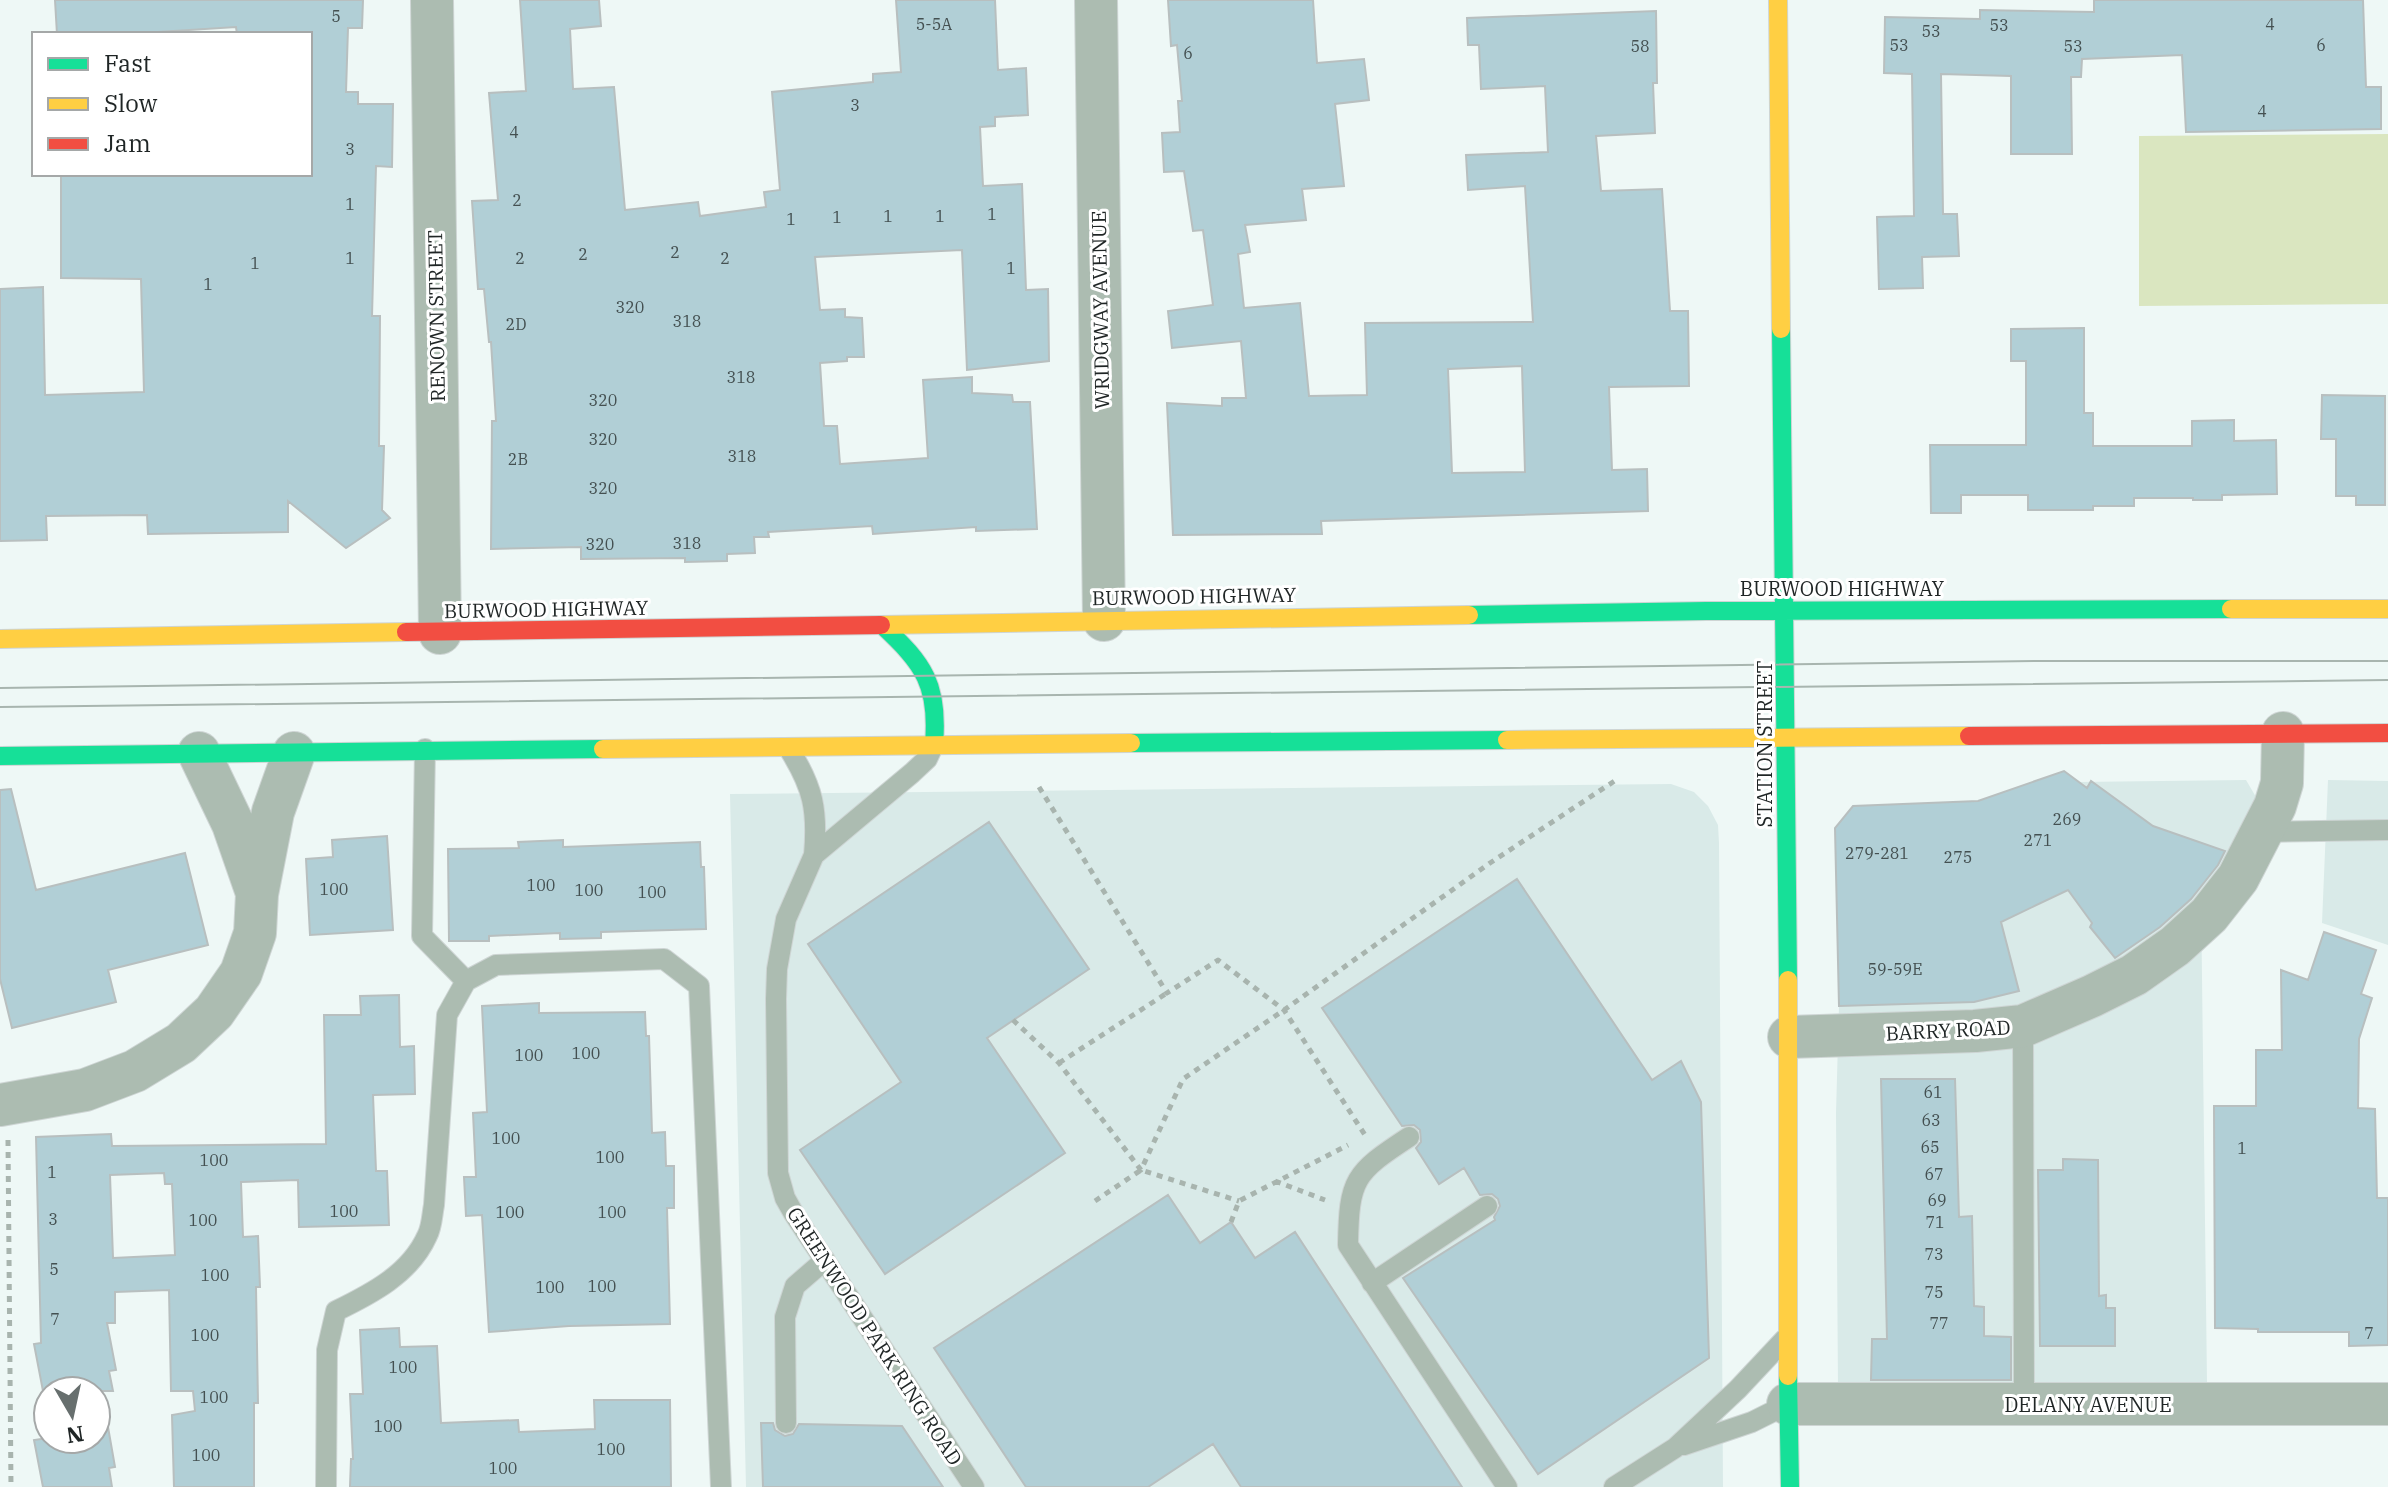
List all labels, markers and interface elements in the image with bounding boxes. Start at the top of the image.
house number: 5 [331,6,341,26]
house number: 5-5A [916,14,952,34]
house number: 4 [2265,14,2275,34]
house number: 53 [1989,15,2009,35]
house number: 53 [1921,21,1941,41]
legend [32,32,312,176]
house number: 53 [1889,35,1909,55]
house number: 6 [2316,35,2326,55]
house number: 58 [1630,36,1650,56]
house number: 53 [2063,36,2083,56]
house number: 6 [1183,43,1193,63]
text: Fast [104,47,151,79]
text: Slow [104,87,158,119]
house number: 3 [850,95,860,115]
house number: 4 [2257,101,2267,121]
house number: 4 [509,122,519,142]
text: Jam [104,127,151,159]
house number: 3 [345,139,355,159]
house number: 2 [512,190,522,210]
house number: 1 [345,194,355,214]
house number: 1 [987,204,997,224]
house number: 1 [883,206,893,226]
house number: 1 [935,206,945,226]
house number: 1 [832,207,842,227]
house number: 1 [786,209,796,229]
street label: WRIDGWAY AVENUE [1085,210,1115,410]
street label: RENOWN STREET [421,230,451,402]
house number: 2 [670,242,680,262]
house number: 2 [578,244,588,264]
house number: 1 [345,248,355,268]
house number: 2 [515,248,525,268]
house number: 2 [720,248,730,268]
house number: 1 [250,253,260,273]
house number: 1 [1006,258,1016,278]
house number: 1 [203,274,213,294]
house number: 320 [616,297,644,317]
house number: 318 [673,311,701,331]
house number: 2D [506,314,526,334]
house number: 318 [727,367,755,387]
house number: 320 [589,390,617,410]
house number: 320 [589,429,617,449]
house number: 318 [728,446,756,466]
house number: 2B [508,449,528,469]
house number: 320 [589,478,617,498]
house number: 318 [673,533,701,553]
house number: 320 [586,534,614,554]
street label: BURWOOD HIGHWAY [1740,575,1945,602]
street label: BURWOOD HIGHWAY [1092,581,1297,611]
street label: BURWOOD HIGHWAY [444,594,649,624]
street label: STATION STREET [1751,660,1778,828]
house number: 269 [2053,809,2081,829]
house number: 271 [2024,830,2052,850]
house number: 279-281 [1845,843,1909,863]
house number: 275 [1944,847,1972,867]
house number: 100 [527,875,555,895]
house number: 100 [320,879,348,899]
house number: 100 [575,880,603,900]
house number: 100 [638,882,666,902]
house number: 59-59E [1868,959,1922,979]
street label: BARRY ROAD [1885,1013,2011,1047]
house number: 100 [572,1043,600,1063]
house number: 100 [515,1045,543,1065]
house number: 61 [1923,1082,1943,1102]
house number: 63 [1921,1110,1941,1130]
house number: 100 [492,1128,520,1148]
house number: 65 [1920,1137,1940,1157]
house number: 1 [2237,1138,2247,1158]
house number: 100 [596,1147,624,1167]
house number: 100 [200,1150,228,1170]
house number: 1 [47,1162,57,1182]
house number: 67 [1924,1164,1944,1184]
house number: 69 [1927,1190,1947,1210]
house number: 100 [330,1201,358,1221]
house number: 100 [496,1202,524,1222]
house number: 100 [598,1202,626,1222]
street label: GREENWOOD PARK RING ROAD [781,1202,969,1470]
house number: 3 [48,1209,58,1229]
house number: 100 [189,1210,217,1230]
house number: 71 [1925,1212,1945,1232]
house number: 73 [1924,1244,1944,1264]
house number: 5 [49,1259,59,1279]
house number: 100 [201,1265,229,1285]
house number: 100 [588,1276,616,1296]
house number: 100 [536,1277,564,1297]
house number: 75 [1924,1282,1944,1302]
house number: 7 [50,1309,60,1329]
house number: 77 [1929,1313,1949,1333]
house number: 7 [2364,1323,2374,1343]
house number: 100 [191,1325,219,1345]
house number: 100 [389,1357,417,1377]
north arrow [32,1375,112,1455]
house number: 100 [200,1387,228,1407]
street label: DELANY AVENUE [2004,1391,2172,1418]
house number: 100 [374,1416,402,1436]
text: N [64,1420,86,1451]
house number: 100 [597,1439,625,1459]
house number: 100 [192,1445,220,1465]
house number: 100 [489,1458,517,1478]

